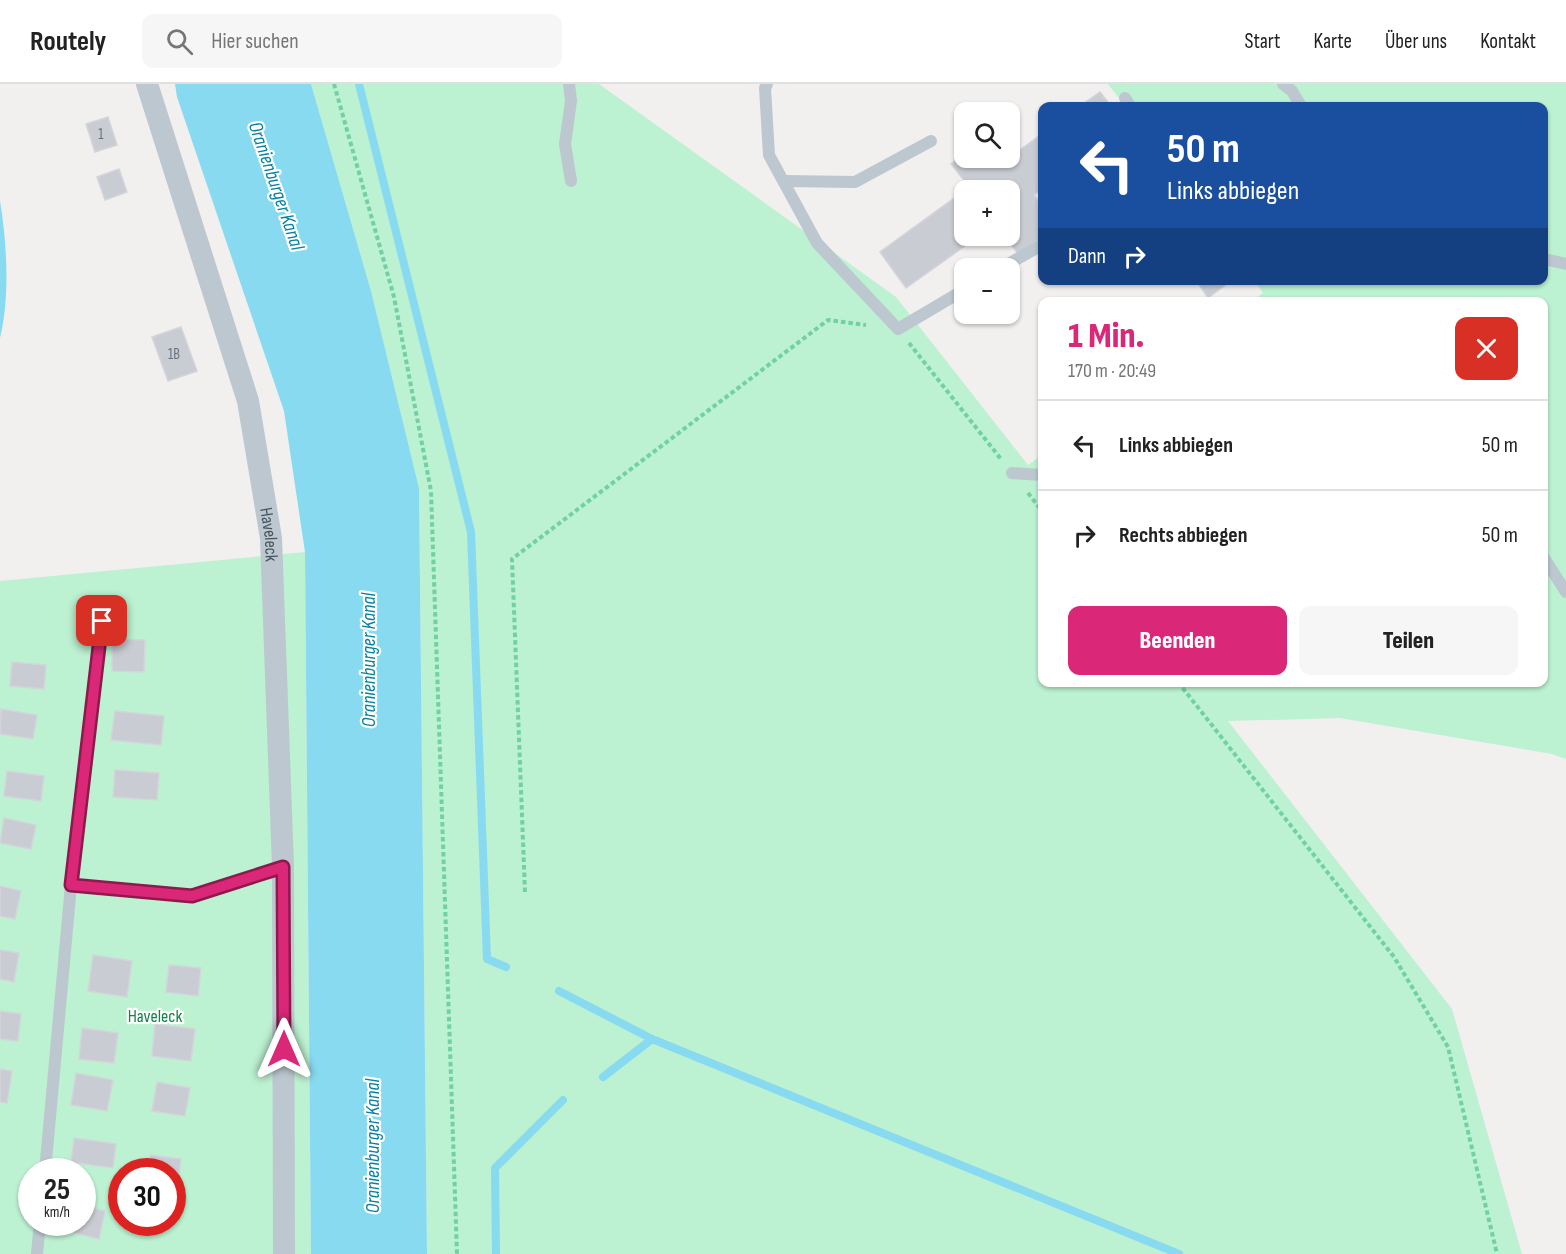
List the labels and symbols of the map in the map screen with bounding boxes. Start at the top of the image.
water label: Oranienburger Kanal [243,119,310,255]
house number: 1 [98,125,104,144]
house number: 1B [168,345,180,364]
street label: Haveleck [256,506,282,562]
water label: Oranienburger Kanal [357,591,381,727]
pin [76,595,127,646]
park label: Haveleck [128,1006,182,1027]
position arrow [252,1017,316,1081]
water label: Oranienburger Kanal [361,1077,385,1213]
speed limit sign: 30 [108,1158,186,1236]

